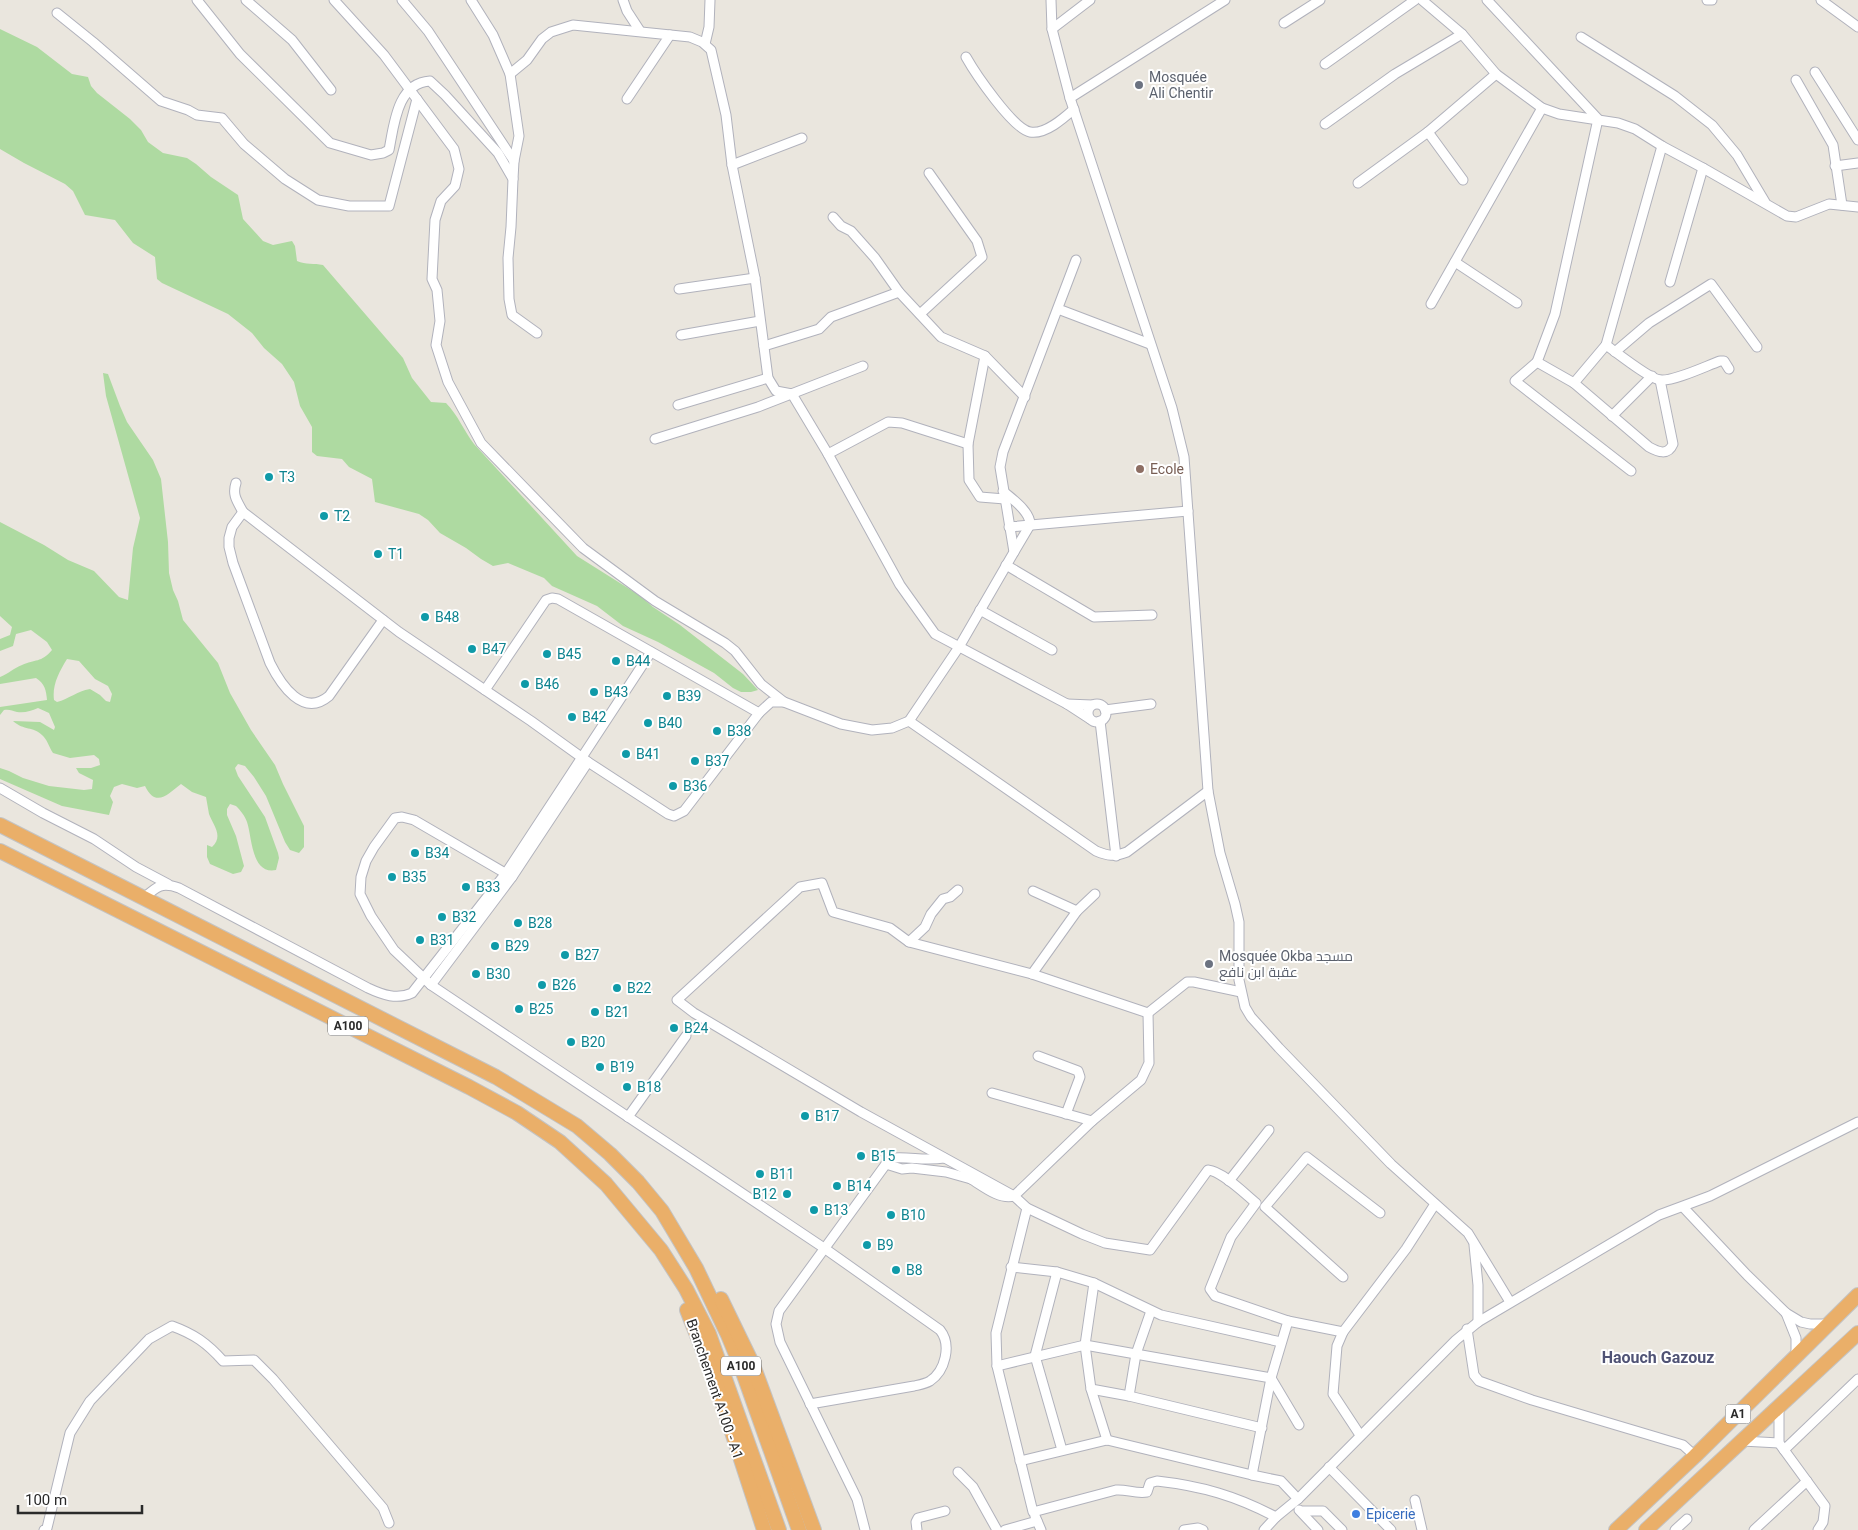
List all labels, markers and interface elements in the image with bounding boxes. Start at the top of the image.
place label: Mosquée Ali Chentir [1149,69,1213,101]
marker: Mosquée Ali Chentir [1133,79,1145,91]
place label: Ecole [1150,461,1184,477]
marker: Ecole [1134,463,1146,475]
place label: T3 [279,469,295,485]
marker: T3 [263,471,275,483]
place label: T2 [334,508,350,524]
marker: T2 [318,510,330,522]
place label: T1 [388,546,404,562]
marker: T1 [372,548,384,560]
place label: B48 [435,609,460,625]
marker: B48 [419,611,431,623]
place label: B47 [482,641,507,657]
marker: B47 [466,643,478,655]
place label: B45 [557,646,582,662]
marker: B45 [541,648,553,660]
place label: B44 [626,653,651,669]
marker: B44 [610,655,622,667]
place label: B46 [535,676,560,692]
marker: B46 [519,678,531,690]
place label: B43 [604,684,628,700]
marker: B43 [588,686,600,698]
place label: B39 [677,688,701,704]
marker: B39 [661,690,673,702]
place label: B42 [582,709,607,725]
marker: B42 [566,711,578,723]
place label: B40 [658,715,683,731]
marker: B40 [642,717,654,729]
place label: B38 [727,723,752,739]
marker: B38 [711,725,723,737]
place label: B41 [636,746,660,762]
marker: B41 [620,748,632,760]
place label: B37 [705,753,730,769]
marker: B37 [689,755,701,767]
place label: B36 [683,778,708,794]
marker: B36 [667,780,679,792]
place label: B34 [425,845,450,861]
marker: B34 [409,847,421,859]
place label: B35 [402,869,427,885]
marker: B35 [386,871,398,883]
place label: B33 [476,879,500,895]
marker: B33 [460,881,472,893]
place label: B32 [452,909,477,925]
marker: B32 [436,911,448,923]
place label: B28 [528,915,553,931]
marker: B28 [512,917,524,929]
place label: B31 [430,932,454,948]
marker: B31 [414,934,426,946]
place label: B29 [505,938,529,954]
marker: B29 [489,940,501,952]
place label: B27 [575,947,600,963]
place label: Mosquée Okba مسجد عقبة ابن نافع [1219,948,1353,981]
marker: B27 [559,949,571,961]
marker: Mosquée Okba مسجد عقبة ابن نافع [1203,958,1215,970]
place label: B30 [486,966,511,982]
marker: B30 [470,968,482,980]
place label: B26 [552,977,577,993]
marker: B26 [536,979,548,991]
place label: B22 [627,980,652,996]
marker: B22 [611,982,623,994]
place label: B25 [529,1001,554,1017]
marker: B25 [513,1003,525,1015]
place label: B21 [605,1004,629,1020]
marker: B21 [589,1006,601,1018]
road number: A100 [328,1016,368,1036]
place label: B24 [684,1020,709,1036]
marker: B24 [668,1022,680,1034]
place label: B20 [581,1034,606,1050]
marker: B20 [565,1036,577,1048]
place label: B19 [610,1059,634,1075]
marker: B19 [594,1061,606,1073]
place label: B18 [637,1079,662,1095]
marker: B18 [621,1081,633,1093]
place label: B17 [815,1108,840,1124]
marker: B17 [799,1110,811,1122]
place label: B15 [871,1148,896,1164]
marker: B15 [855,1150,867,1162]
place label: B11 [770,1166,794,1182]
marker: B11 [754,1168,766,1180]
place label: B14 [847,1178,872,1194]
marker: B14 [831,1180,843,1192]
place label: B12 [753,1186,777,1202]
marker: B12 [781,1188,793,1200]
place label: B13 [824,1202,848,1218]
marker: B13 [808,1204,820,1216]
place label: B10 [901,1207,926,1223]
marker: B10 [885,1209,897,1221]
place label: B9 [877,1237,894,1253]
marker: B9 [861,1239,873,1251]
place label: B8 [906,1262,923,1278]
marker: B8 [890,1264,902,1276]
street label: Branchement A100 - A1 [683,1317,747,1461]
district label: Haouch Gazouz [1602,1348,1714,1367]
road number: A100 [721,1356,761,1375]
road number: A1 [1726,1405,1750,1424]
scale bar [18,1482,141,1514]
text: 100 m [25,1491,67,1509]
place label: Epicerie [1366,1506,1416,1522]
marker: Epicerie [1350,1508,1362,1520]

